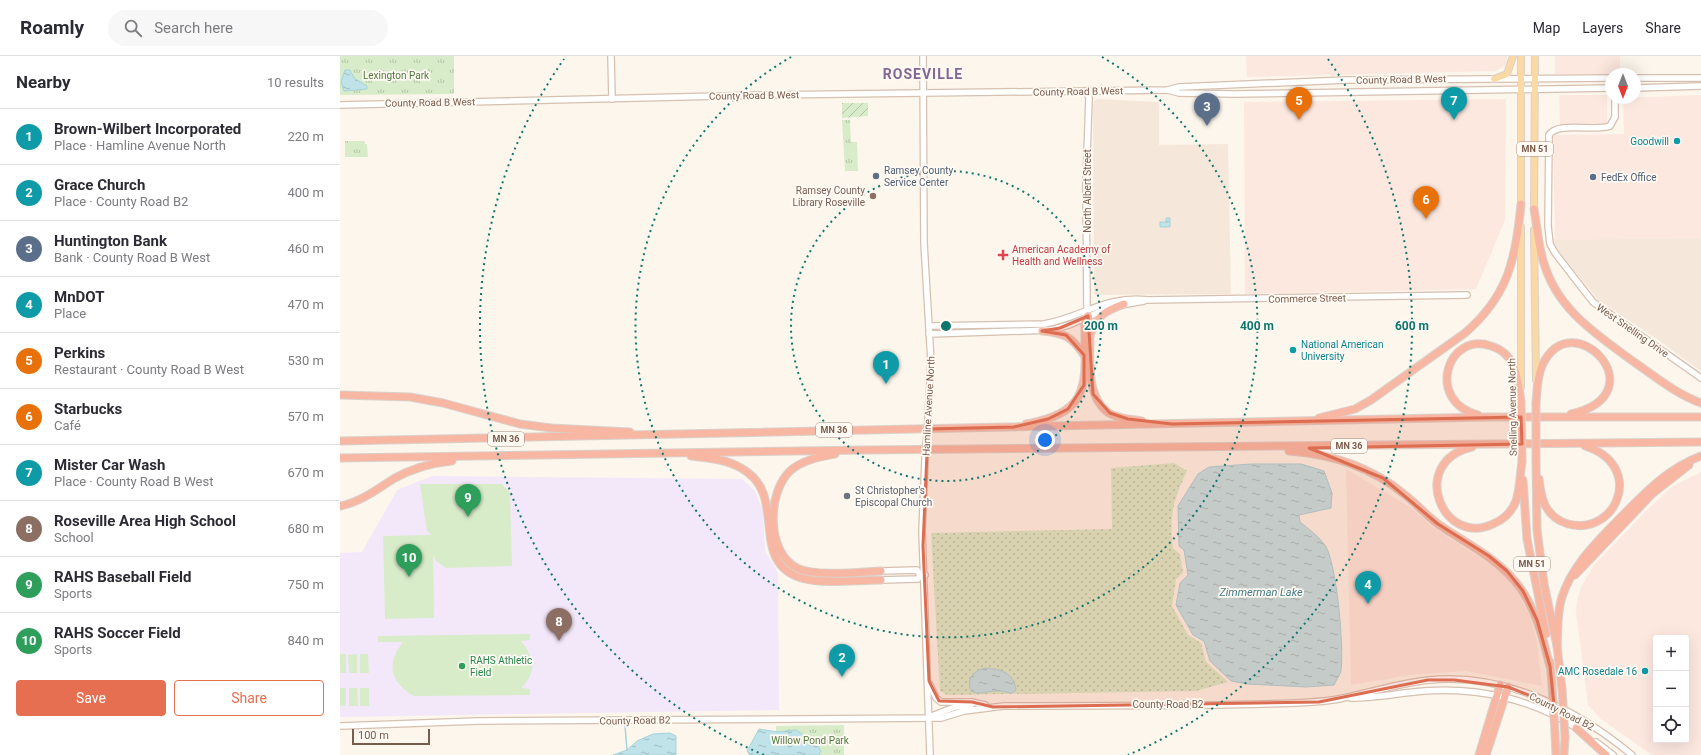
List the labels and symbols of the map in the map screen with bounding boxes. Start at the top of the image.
district label: ROSEVILLE [883,66,963,82]
north arrow [1605,68,1641,104]
park label: Lexington Park [363,70,430,81]
street label: County Road B West [1356,73,1446,86]
street label: County Road B West [1033,85,1123,98]
pin: 5 [1286,87,1312,120]
pin: 7 [1441,87,1467,120]
street label: County Road B West [709,89,799,102]
pin: 3 [1194,93,1220,126]
street label: County Road B West [385,96,475,109]
place label: Goodwill [1630,136,1669,147]
marker: Goodwill [1672,136,1682,146]
road number: MN 51 [1517,142,1553,156]
street label: North Albert Street [1082,149,1093,233]
place label: Ramsey County Service Center [884,165,954,188]
marker: Ramsey County Service Center [871,171,881,181]
marker: FedEx Office [1588,172,1598,182]
place label: FedEx Office [1601,172,1656,183]
place label: Ramsey County Library Roseville [793,185,865,208]
pin: 6 [1413,186,1439,219]
marker: Ramsey County Library Roseville [868,191,878,201]
place label: American Academy of Health and Wellness [1012,244,1111,267]
marker: American Academy of Health and Wellness [997,249,1009,261]
street label: Commerce Street [1268,292,1346,305]
street label: West Snelling Drive [1595,302,1671,359]
centre of rings [939,319,953,333]
text: 200 m [1084,319,1118,333]
text: 400 m [1240,319,1274,333]
text: 600 m [1395,319,1429,333]
place label: National American University [1301,339,1383,362]
marker: National American University [1288,345,1298,355]
pin: 1 [873,351,899,384]
street label: Hamline Avenue North [920,356,937,456]
street label: Snelling Avenue North [1506,358,1519,456]
road number: MN 36 [816,423,852,437]
your location [1035,430,1055,450]
road number: MN 36 [488,432,524,446]
road number: MN 36 [1331,439,1367,453]
pin: 9 [455,484,481,517]
place label: St Christopher's Episcopal Church [855,485,932,508]
marker: St Christopher's Episcopal Church [842,491,852,501]
pin: 10 [396,544,422,577]
road number: MN 51 [1514,557,1550,571]
pin: 4 [1355,571,1381,604]
water label: Zimmerman Lake [1218,586,1303,599]
pin: 8 [546,608,572,641]
pin: 2 [829,644,855,677]
place label: RAHS Athletic Field [470,655,532,678]
marker: RAHS Athletic Field [457,661,467,671]
place label: AMC Rosedale 16 [1558,666,1637,677]
marker: AMC Rosedale 16 [1640,666,1650,676]
street label: County Road B2 [1528,690,1596,733]
street label: County Road B2 [1132,699,1204,710]
street label: County Road B2 [599,714,671,727]
scale bar [352,727,430,746]
park label: Willow Pond Park [771,735,850,746]

